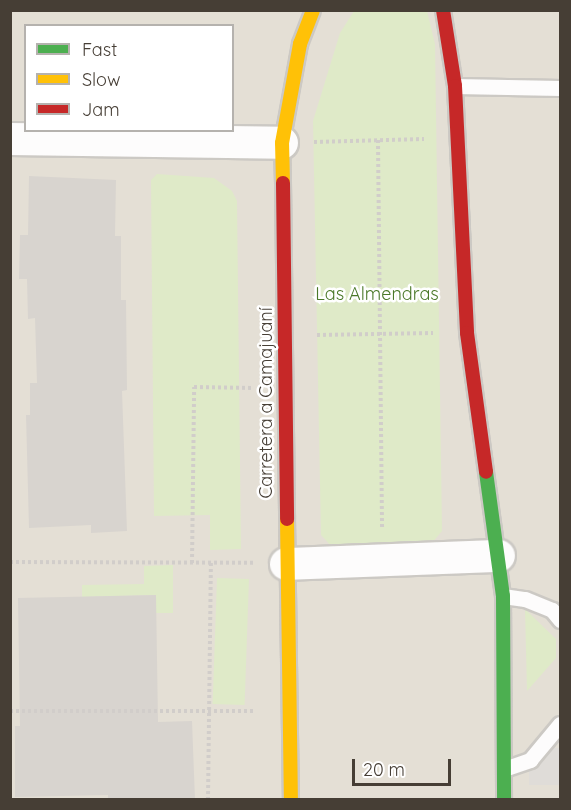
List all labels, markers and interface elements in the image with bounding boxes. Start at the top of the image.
legend [24,24,234,132]
text: Fast [82,38,117,61]
text: Slow [82,68,120,91]
text: Jam [82,98,120,121]
park label: Las Almendras [315,283,439,305]
street label: Carretera a Camajuaní [255,307,277,499]
scale bar [355,747,454,785]
text: 20 m [363,758,405,781]

